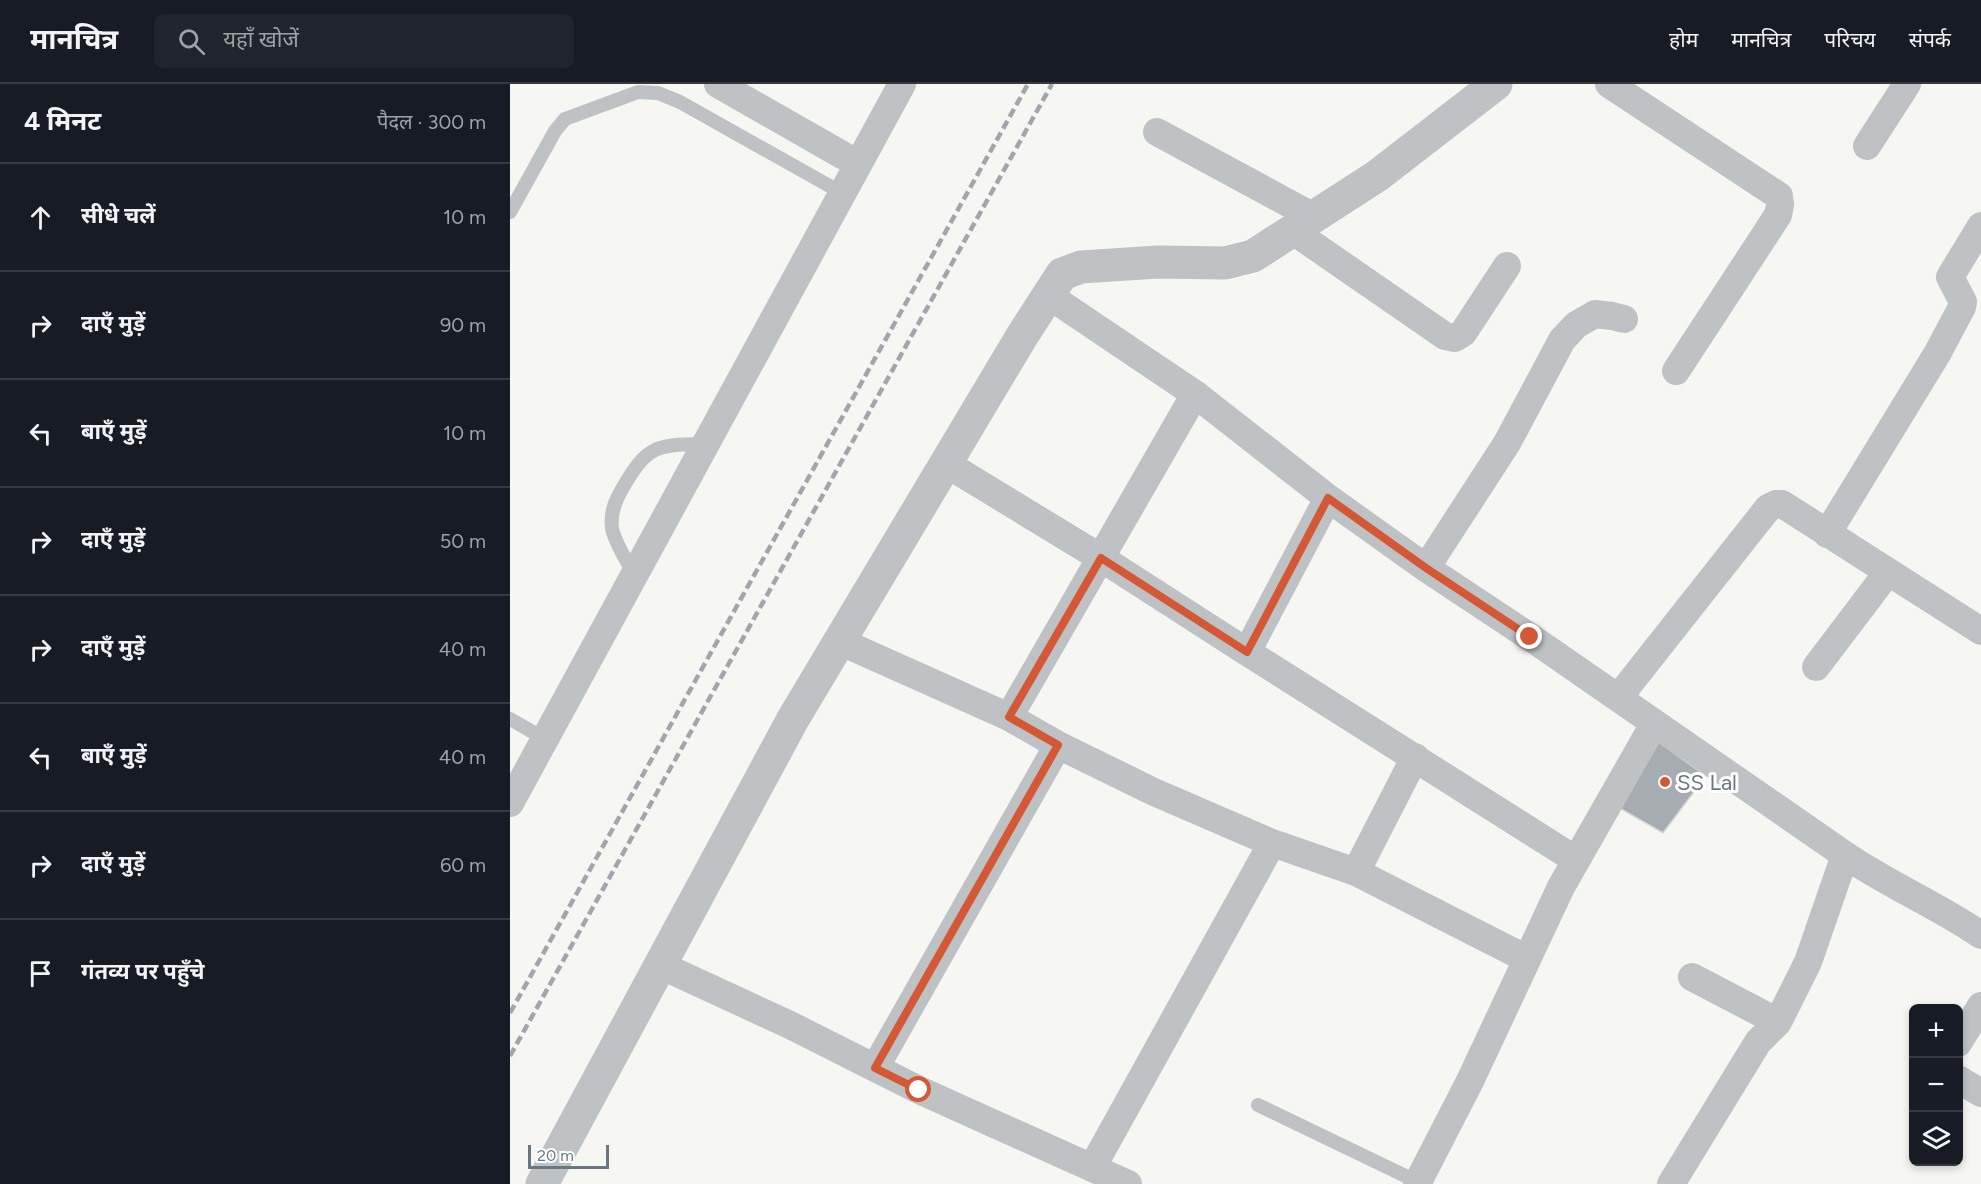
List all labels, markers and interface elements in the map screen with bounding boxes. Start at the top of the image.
search box [154,14,574,68]
text: मानचित्र [30,22,118,56]
icon: search [175,25,208,58]
text: यहाँ खोजें [223,26,299,53]
text: होम [1669,27,1698,52]
text: मानचित्र [1731,27,1791,52]
text: परिचय [1824,27,1876,52]
text: संपर्क [1909,27,1951,52]
text: 4 मिनट [24,105,101,137]
text: पैदल · 300 m [377,110,486,134]
icon: ahead [24,201,57,234]
text: सीधे चलें [81,202,156,229]
text: 10 m [443,205,486,229]
icon: right [24,309,57,342]
text: दाएँ मुड़ें [81,310,145,337]
text: 90 m [440,313,486,337]
icon: left [24,417,57,450]
text: बाएँ मुड़ें [81,418,147,445]
text: 10 m [443,421,486,445]
icon: right [24,525,57,558]
text: दाएँ मुड़ें [81,526,145,553]
text: 50 m [440,529,486,553]
route end [1516,623,1542,649]
icon: right [24,633,57,666]
text: दाएँ मुड़ें [81,634,145,661]
text: 40 m [439,637,486,661]
icon: left [24,741,57,774]
text: बाएँ मुड़ें [81,742,147,769]
text: 40 m [439,745,486,769]
place label: SS Lal [1677,769,1737,796]
marker: SS Lal [1658,775,1672,789]
icon: right [24,849,57,882]
text: दाएँ मुड़ें [81,850,145,877]
text: 60 m [440,853,486,877]
icon: arrive [24,957,57,990]
text: गंतव्य पर पहुँचे [81,958,205,985]
map controls [1909,1004,1963,1166]
button: + [1909,1004,1963,1058]
button: − [1909,1058,1963,1112]
route start [905,1076,931,1102]
button: layers [1909,1112,1963,1166]
scale bar [528,1142,609,1170]
text: 20 m [537,1146,574,1165]

